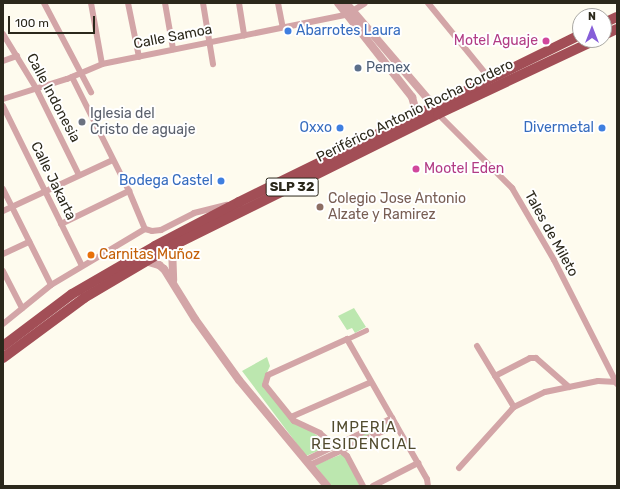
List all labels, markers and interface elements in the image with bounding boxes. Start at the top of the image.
scale bar [10,8,97,34]
north arrow [572,8,612,48]
text: N [588,10,596,23]
text: 100 m [15,16,49,30]
street label: Calle Samoa [132,21,214,53]
place label: Abarrotes Laura [296,23,401,39]
marker: Abarrotes Laura [283,26,293,36]
place label: Motel Aguaje [453,33,538,49]
marker: Motel Aguaje [541,36,551,46]
street label: Calle Indonesia [22,51,84,145]
street label: Periférico Antonio Rocha Cordero [314,56,516,166]
place label: Pemex [366,60,410,76]
marker: Pemex [353,63,363,73]
place label: Iglesia del Cristo de aguaje [90,106,195,138]
marker: Iglesia del Cristo de aguaje [77,117,87,127]
place label: Oxxo [300,120,332,136]
place label: Divermetal [523,120,594,136]
marker: Oxxo [335,123,345,133]
marker: Divermetal [597,123,607,133]
street label: Calle Jakarta [27,139,79,223]
place label: Mootel Eden [424,161,504,177]
marker: Mootel Eden [411,164,421,174]
place label: Bodega Castel [119,173,213,189]
marker: Bodega Castel [216,176,226,186]
road number: SLP 32 [265,176,319,198]
street label: Tales de Mileto [521,188,581,280]
place label: Colegio Jose Antonio Alzate y Ramirez [328,191,466,224]
marker: Colegio Jose Antonio Alzate y Ramirez [315,202,325,212]
place label: Carnitas Muñoz [99,247,200,263]
marker: Carnitas Muñoz [86,250,96,260]
district label: IMPERIA RESIDENCIAL [311,418,417,453]

